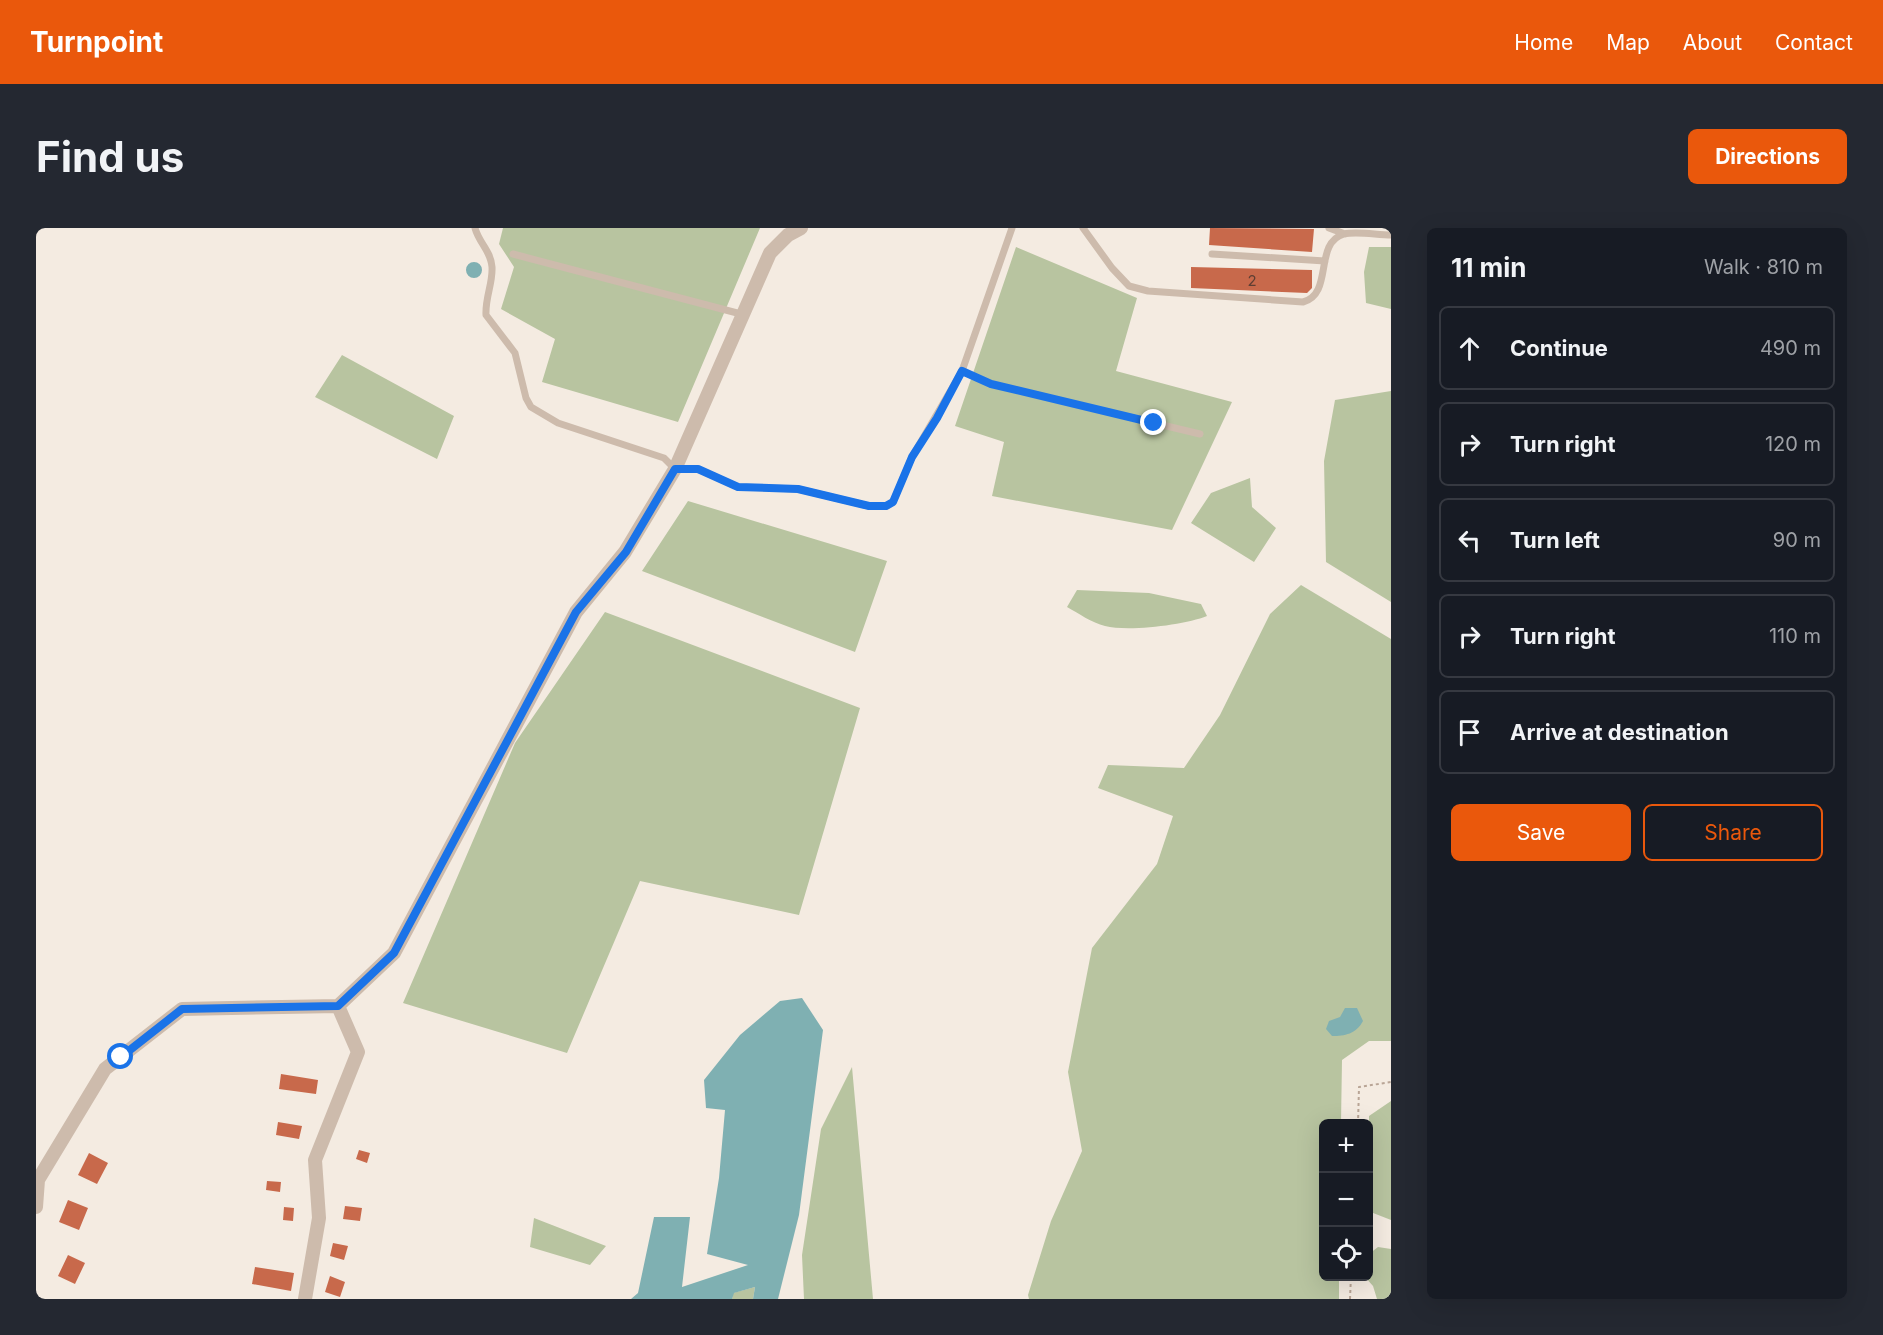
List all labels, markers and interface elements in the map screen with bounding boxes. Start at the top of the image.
text: Turnpoint [30,25,163,59]
text: Home [1514,30,1573,55]
text: Map [1606,30,1650,55]
text: About [1683,30,1742,55]
text: Contact [1775,30,1853,55]
button: Directions [1688,129,1847,184]
text: Find us [36,131,184,182]
text: 11 min [1451,252,1527,283]
text: Walk · 810 m [1704,255,1823,279]
house number: 2 [1247,271,1257,290]
icon: ahead [1453,332,1486,365]
text: Continue [1510,335,1608,361]
text: 490 m [1760,336,1821,360]
route end [1140,409,1166,435]
icon: right [1453,428,1486,461]
text: Turn right [1510,431,1616,457]
text: 120 m [1765,432,1821,456]
icon: left [1453,524,1486,557]
text: Turn left [1510,527,1600,553]
text: 90 m [1773,528,1821,552]
icon: right [1453,620,1486,653]
text: Turn right [1510,623,1616,649]
text: 110 m [1769,624,1821,648]
icon: arrive [1453,716,1486,749]
text: Arrive at destination [1510,719,1729,745]
button: Save [1451,804,1631,861]
button: Share [1643,804,1823,861]
route start [107,1043,133,1069]
map controls [1319,1119,1373,1281]
button: + [1319,1119,1373,1173]
button: − [1319,1173,1373,1227]
button: locate [1319,1227,1373,1281]

